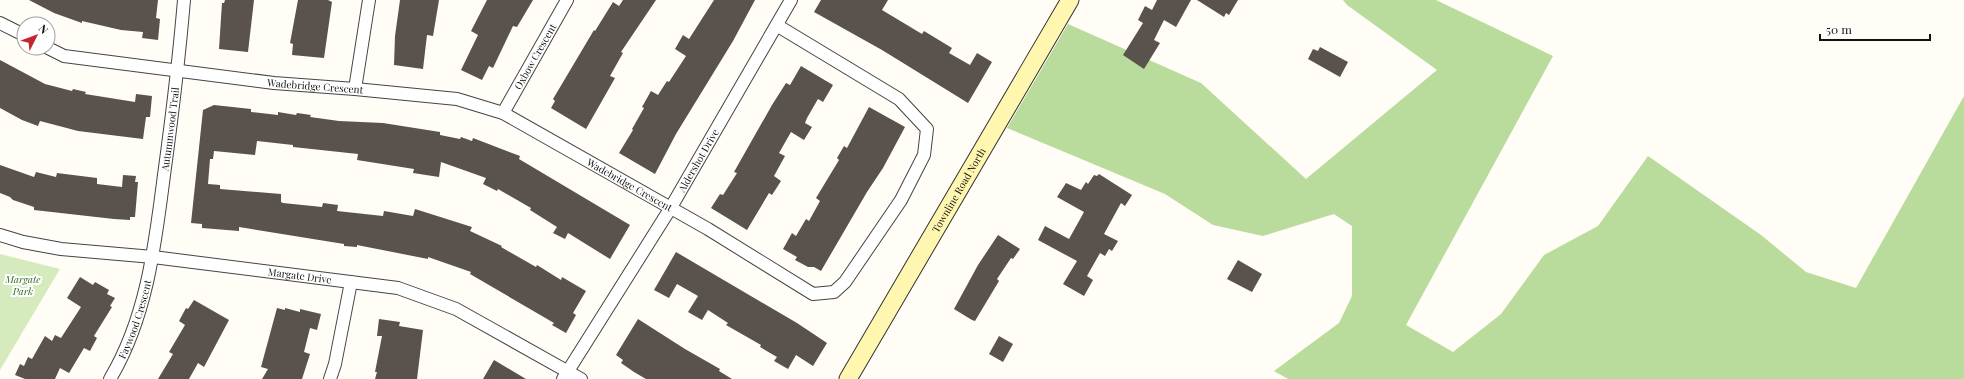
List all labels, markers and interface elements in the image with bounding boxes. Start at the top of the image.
north arrow [16,16,56,56]
scale bar [1820,16,1930,42]
text: N [36,21,52,37]
street label: Oxbow Crescent [511,21,559,92]
text: 50 m [1826,21,1852,37]
street label: Wadebridge Crescent [265,75,364,97]
street label: Autumnwood Trail [158,86,182,173]
street label: Aldershot Drive [674,126,722,195]
street label: Townline Road North [928,145,989,235]
street label: Wadebridge Crescent [584,154,675,215]
street label: Margate Drive [267,265,332,287]
park label: Margate Park [4,272,41,298]
street label: Faywood Crescent [115,278,154,361]

